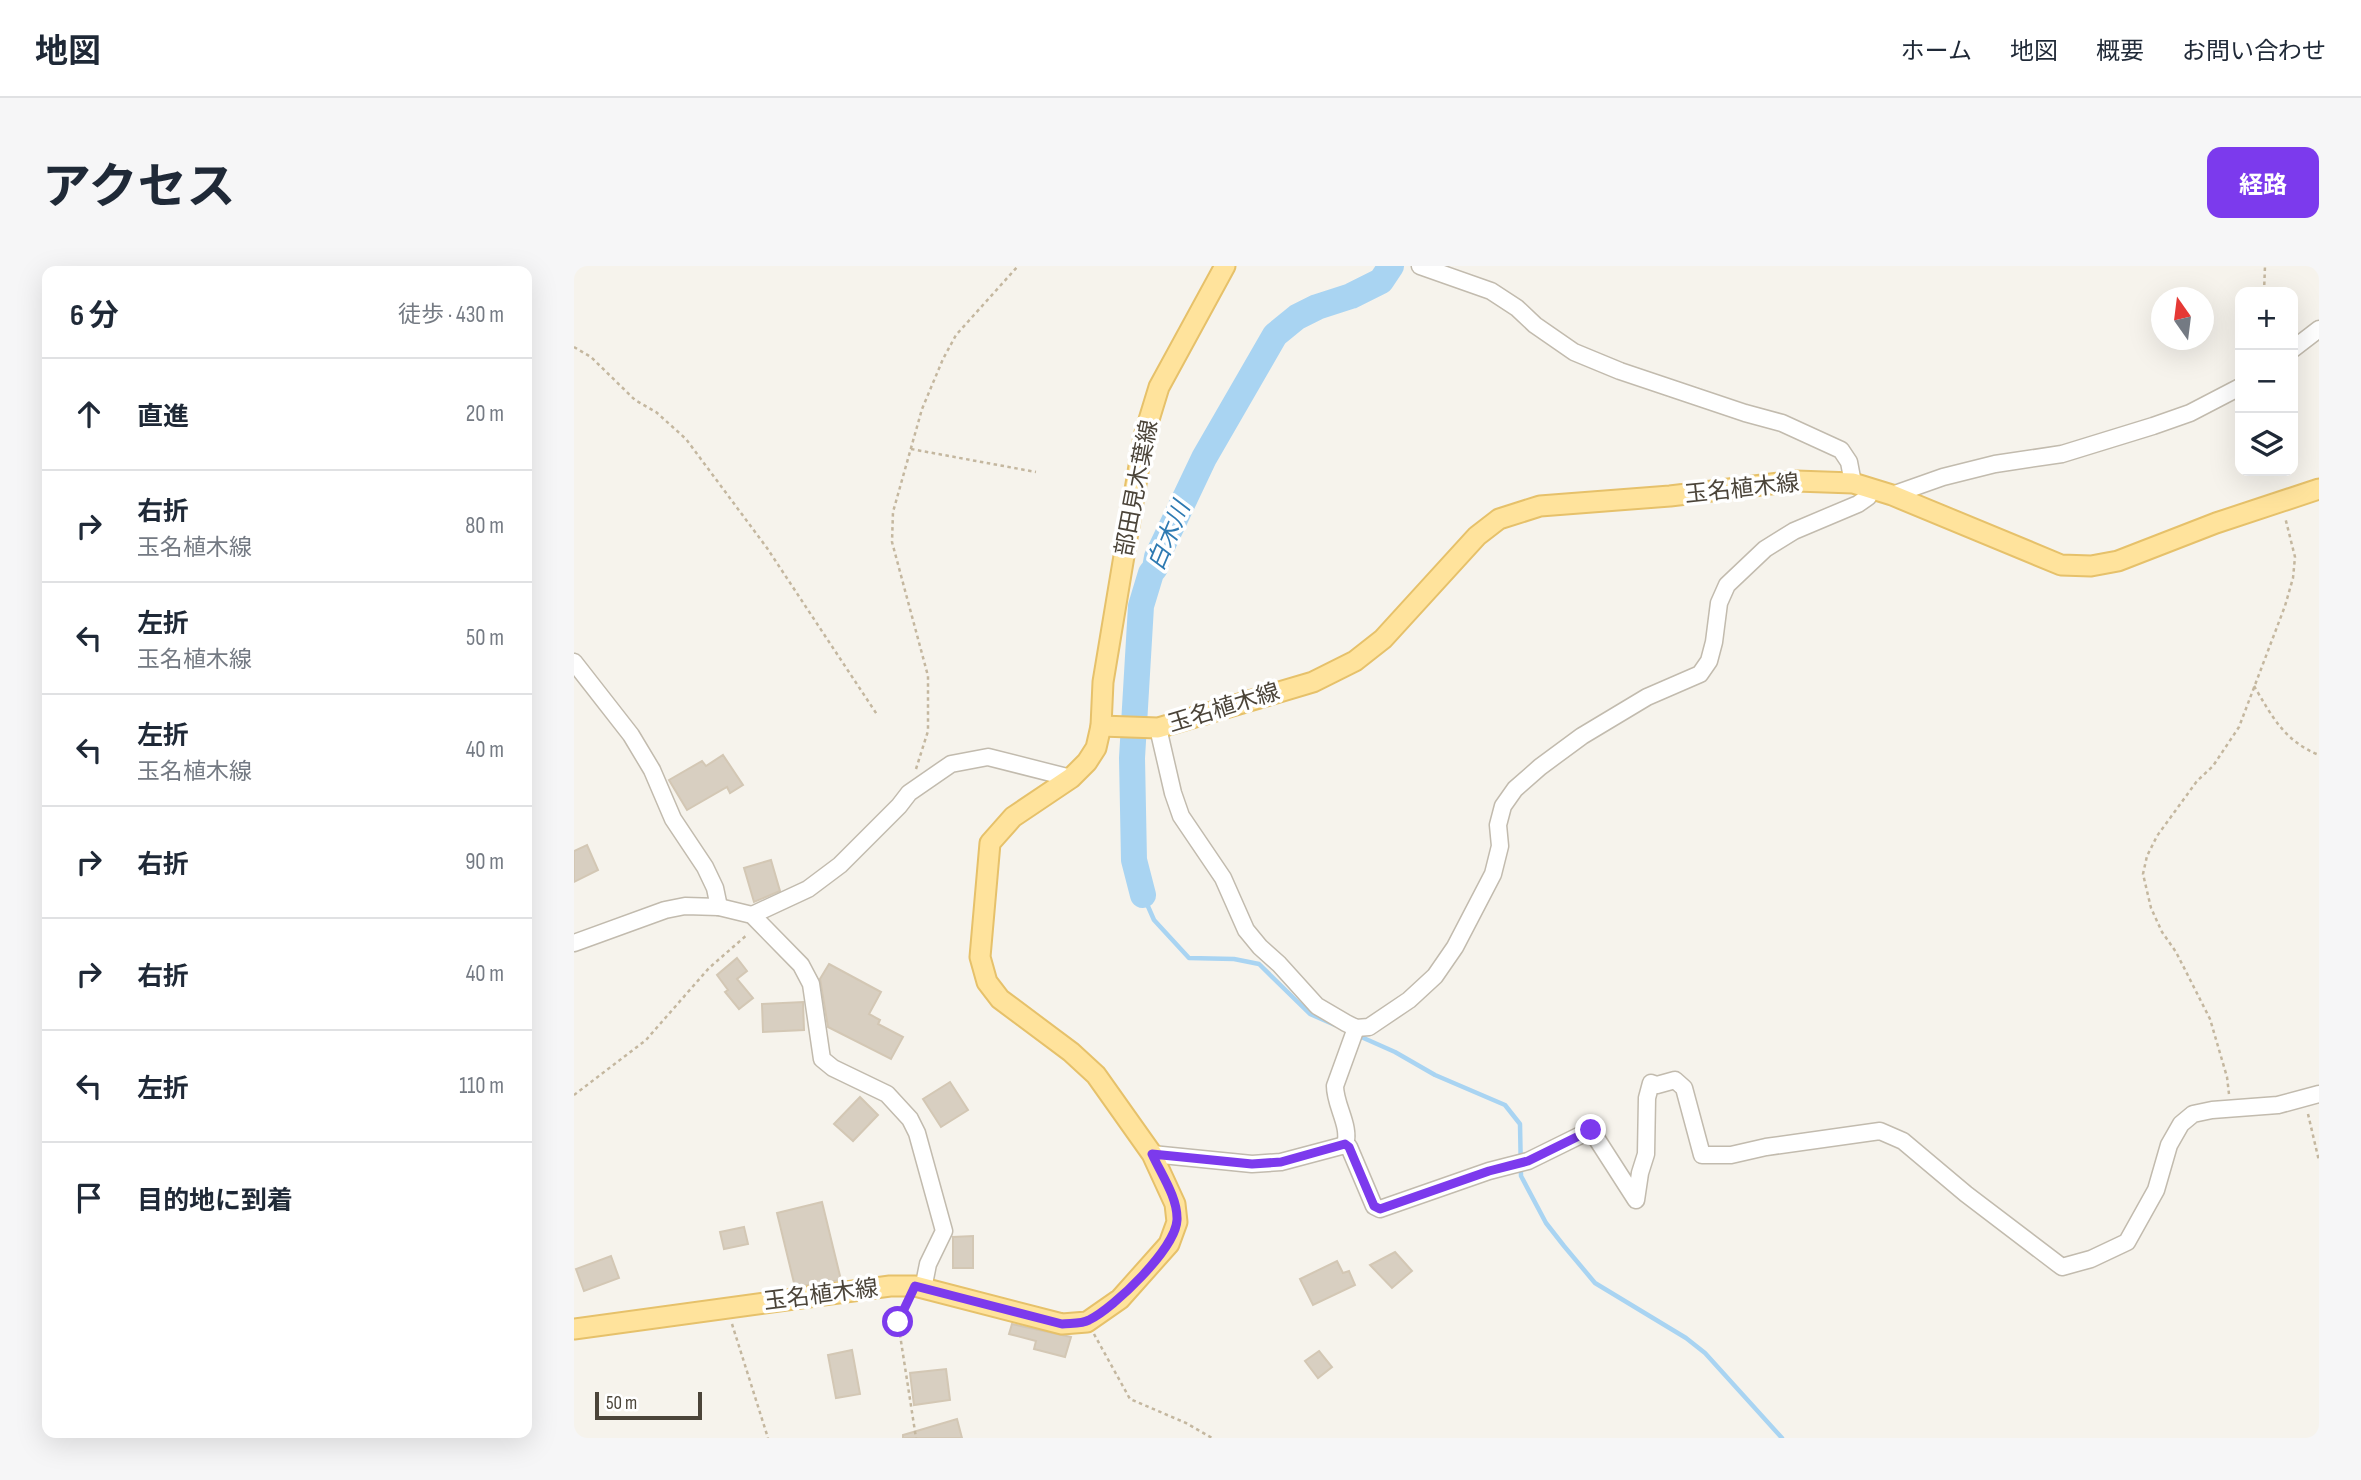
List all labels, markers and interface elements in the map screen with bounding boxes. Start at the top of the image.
text: 地図 [35,32,101,72]
text: ホーム [1901,37,1972,66]
text: 地図 [2010,37,2058,66]
text: 概要 [2096,37,2144,66]
text: お問い合わせ [2182,37,2326,66]
button: 経路 [2207,147,2319,218]
text: アクセス [42,159,236,218]
north arrow [2151,287,2214,350]
map controls [2235,287,2298,476]
button: + [2235,287,2298,350]
text: 6 分 [70,298,119,334]
text: 徒歩 · 430 m [398,301,504,329]
button: − [2235,350,2298,413]
icon: ahead [70,395,108,433]
text: 20 m [466,400,504,428]
text: 直進 [137,402,189,433]
button: layers [2235,413,2298,476]
street label: 部田見木葉線 [1110,418,1164,558]
street label: 玉名植木線 [1683,469,1801,509]
water label: 白木川 [1142,494,1198,575]
text: 右折 [137,497,189,528]
icon: right [70,507,108,545]
text: 80 m [465,512,504,540]
text: 玉名植木線 [137,534,252,562]
text: 左折 [137,609,189,640]
icon: left [70,619,108,657]
text: 50 m [466,624,504,652]
text: 玉名植木線 [137,646,252,674]
street label: 玉名植木線 [1165,678,1283,738]
text: 左折 [137,721,189,752]
icon: left [70,731,108,769]
text: 40 m [466,736,504,764]
text: 玉名植木線 [137,758,252,786]
icon: right [70,843,108,881]
text: 90 m [465,848,504,876]
text: 右折 [137,850,189,881]
icon: right [70,955,108,993]
text: 40 m [466,960,504,988]
text: 右折 [137,962,189,993]
icon: left [70,1067,108,1105]
text: 110 m [459,1072,504,1100]
text: 左折 [137,1074,189,1105]
route end [1575,1114,1606,1145]
icon: arrive [70,1179,108,1217]
text: 目的地に到着 [137,1186,293,1217]
street label: 玉名植木線 [762,1274,880,1316]
route start [882,1306,913,1337]
scale bar [595,1389,702,1421]
text: 50 m [606,1392,637,1415]

